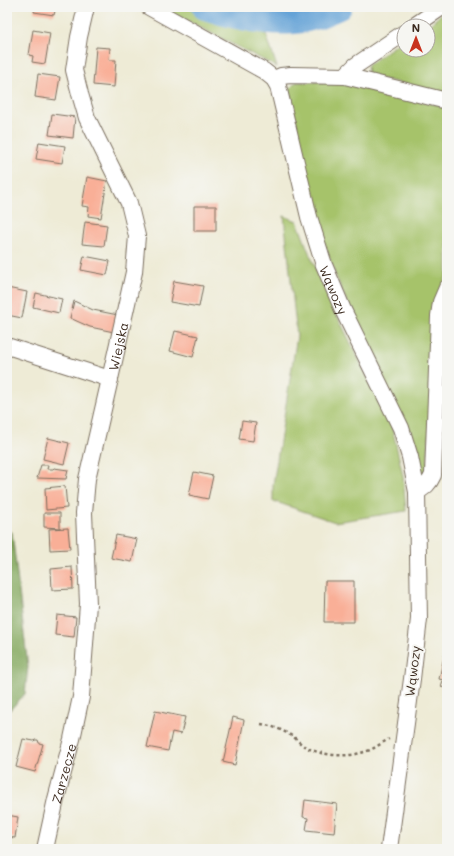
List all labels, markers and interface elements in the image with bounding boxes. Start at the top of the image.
north arrow [396,18,436,58]
text: N [412,20,420,35]
street label: Wąwozy [317,263,352,317]
street label: Wiejska [104,320,131,372]
street label: Wąwozy [400,644,424,698]
street label: Zarzecze [47,741,79,805]

